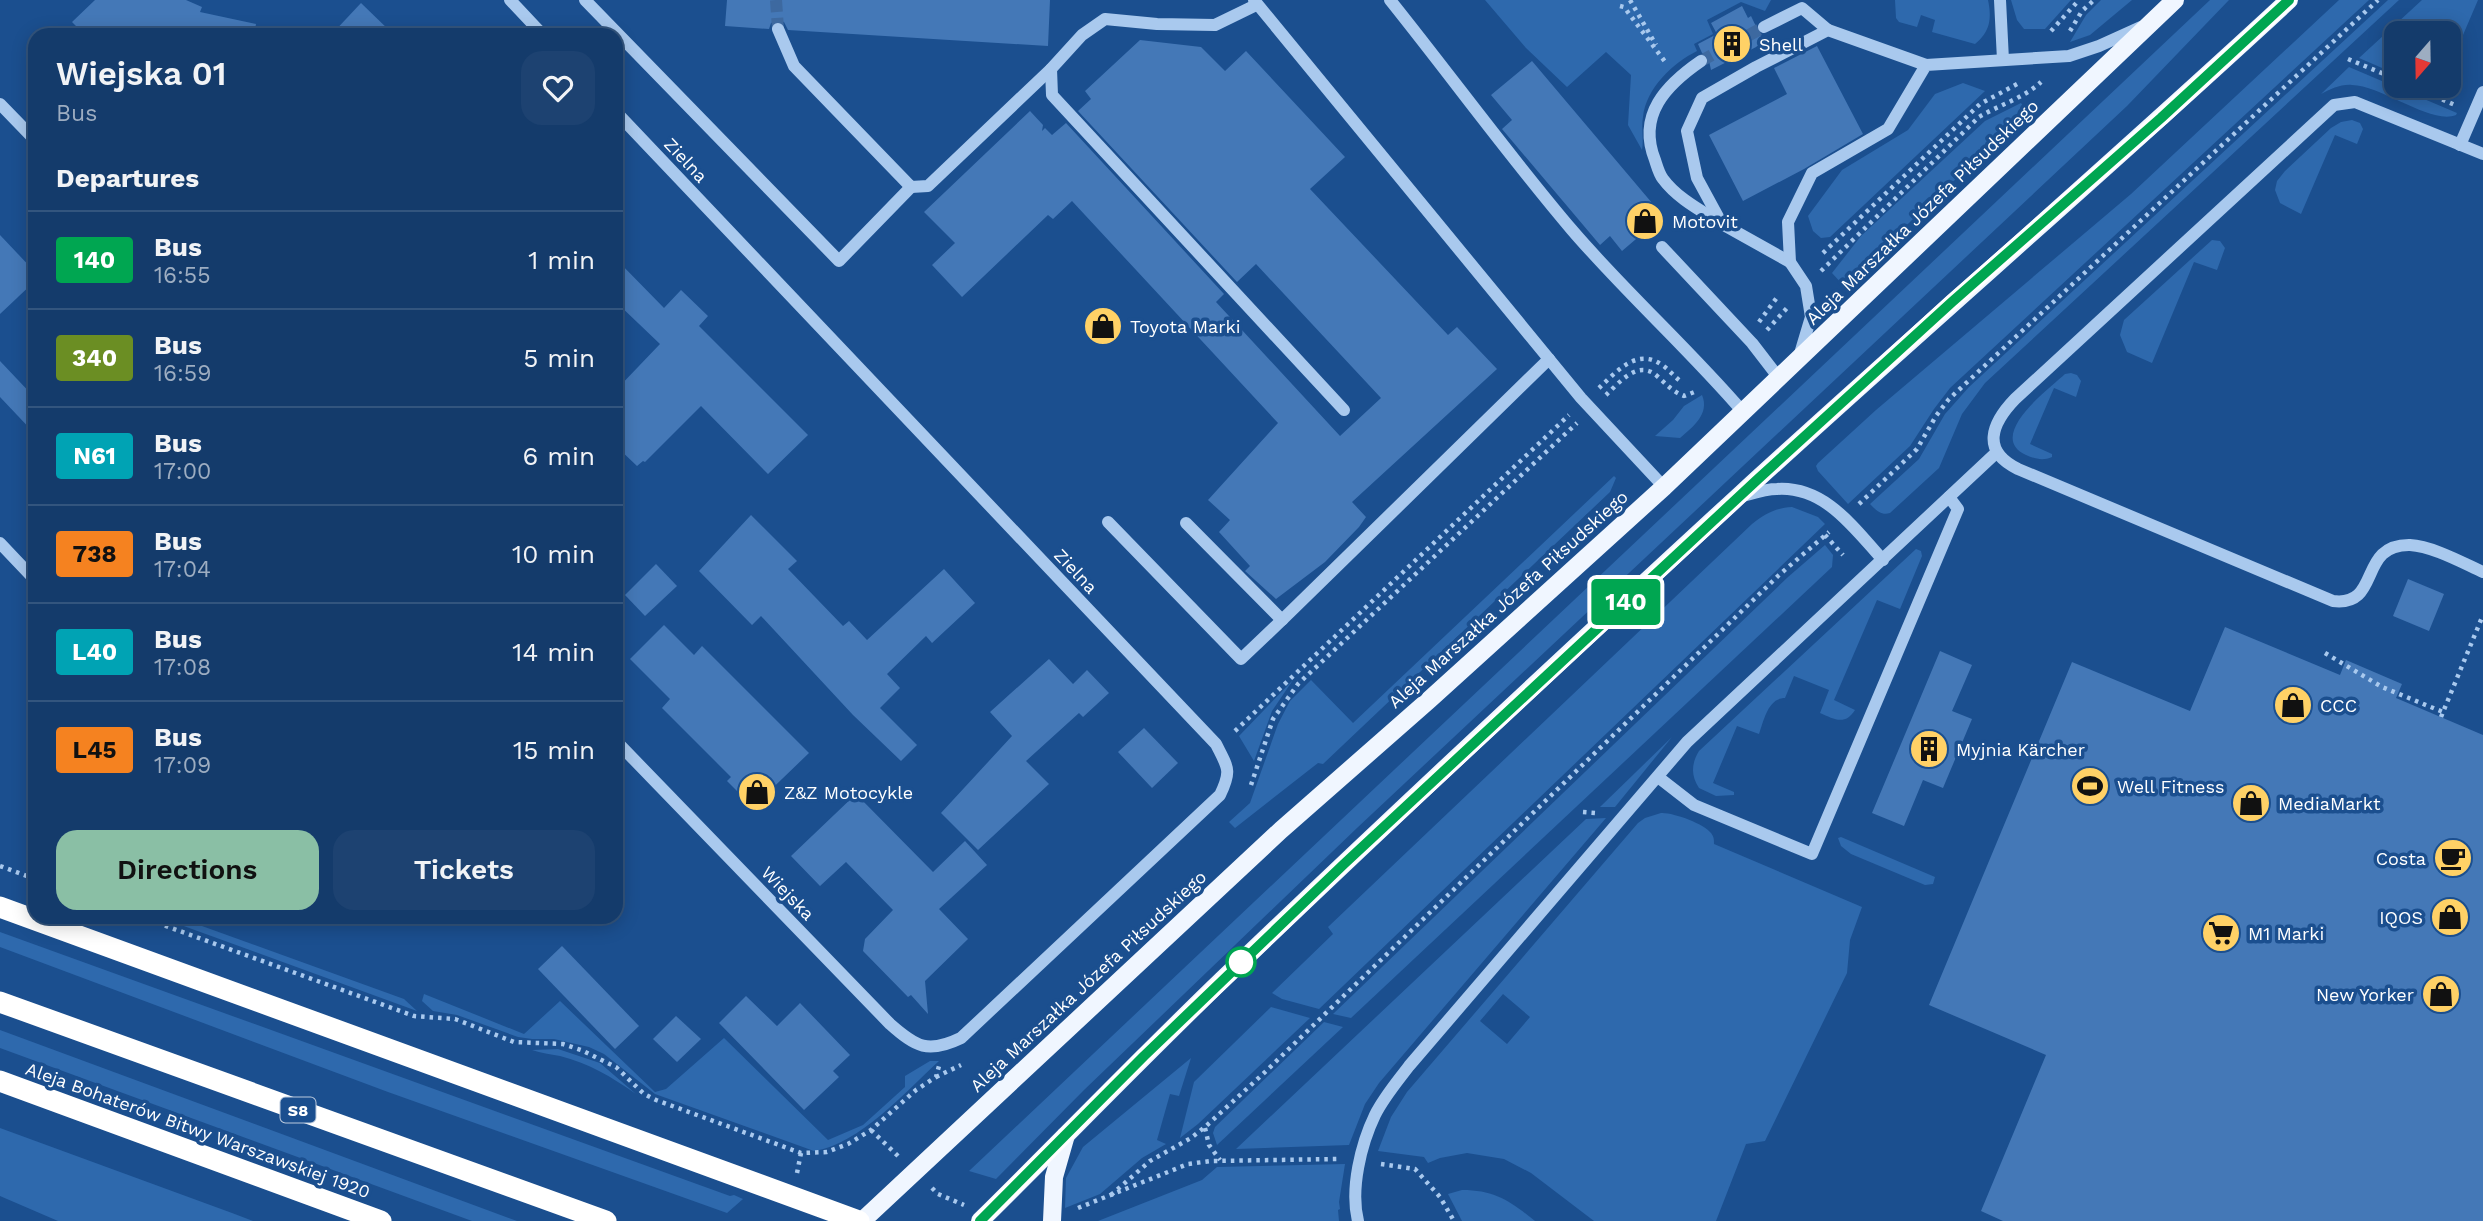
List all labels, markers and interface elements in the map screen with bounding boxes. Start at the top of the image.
north arrow [2384,21,2460,98]
map controls [2384,21,2461,98]
building icon: Shell [1711,23,1753,65]
place label: Shell [1759,34,1804,55]
button: heart [521,51,595,125]
text: Wiejska 01 [56,54,227,93]
street label: Aleja Marszałka Józefa Piłsudskiego [1801,95,2043,329]
text: Bus [56,100,97,127]
street label: Zielna [660,133,712,187]
text: Departures [56,163,199,193]
shop icon: Motovit [1624,200,1666,242]
place label: Motovit [1672,211,1738,232]
text: Bus [154,232,202,262]
text: 1 min [528,245,595,275]
text: 140 [74,246,115,274]
text: 16:55 [154,262,211,289]
shop icon: Toyota Marki [1082,305,1124,347]
place label: Toyota Marki [1130,316,1241,337]
text: Bus [154,330,202,360]
text: 5 min [523,343,595,373]
text: 340 [72,344,117,372]
text: 16:59 [154,360,211,387]
text: Bus [154,428,202,458]
text: 6 min [523,441,595,471]
text: N61 [73,442,116,470]
text: 17:00 [154,458,211,485]
street label: Aleja Marszałka Józefa Piłsudskiego [1384,486,1632,712]
text: Bus [154,526,202,556]
text: 10 min [512,539,595,569]
text: 738 [73,540,116,568]
street label: Zielna [1050,544,1102,598]
text: 17:04 [154,556,211,583]
line badge: 140 [1586,579,1666,625]
text: 140 [1605,588,1647,616]
text: Bus [154,624,202,654]
text: 14 min [512,637,595,667]
text: L40 [72,638,117,666]
text: 17:08 [154,654,211,681]
shop icon: CCC [2272,684,2314,726]
place label: CCC [2320,695,2357,716]
text: Bus [154,722,202,752]
building icon: Myjnia Kärcher [1908,728,1950,770]
text: 15 min [513,735,595,765]
text: L45 [73,736,116,764]
place label: Myjnia Kärcher [1956,739,2085,760]
text: 17:09 [154,752,211,779]
sports icon: Well Fitness [2069,765,2111,807]
shop icon: Z&Z Motocykle [736,771,778,813]
place label: Well Fitness [2117,776,2224,797]
place label: Z&Z Motocykle [784,782,913,803]
shop icon: MediaMarkt [2230,782,2272,824]
place label: MediaMarkt [2278,793,2381,814]
button: Directions [56,830,319,910]
button: Tickets [333,830,595,910]
cafe icon: Costa [2432,837,2474,879]
place label: Costa [2376,848,2426,869]
street label: Wiejska [757,862,819,924]
street label: Aleja Marszałka Józefa Piłsudskiego [966,866,1210,1096]
shop icon: IQOS [2429,896,2471,938]
place label: IQOS [2379,907,2423,928]
supermarket icon: M1 Marki [2200,912,2242,954]
place label: M1 Marki [2248,923,2324,944]
unlabelled marker [1226,947,1256,977]
shop icon: New Yorker [2420,973,2462,1015]
place label: New Yorker [2316,984,2414,1005]
street label: Aleja Bohaterów Bitwy Warszawskiej 1920 [23,1058,373,1202]
road number: S8 [280,1098,316,1122]

